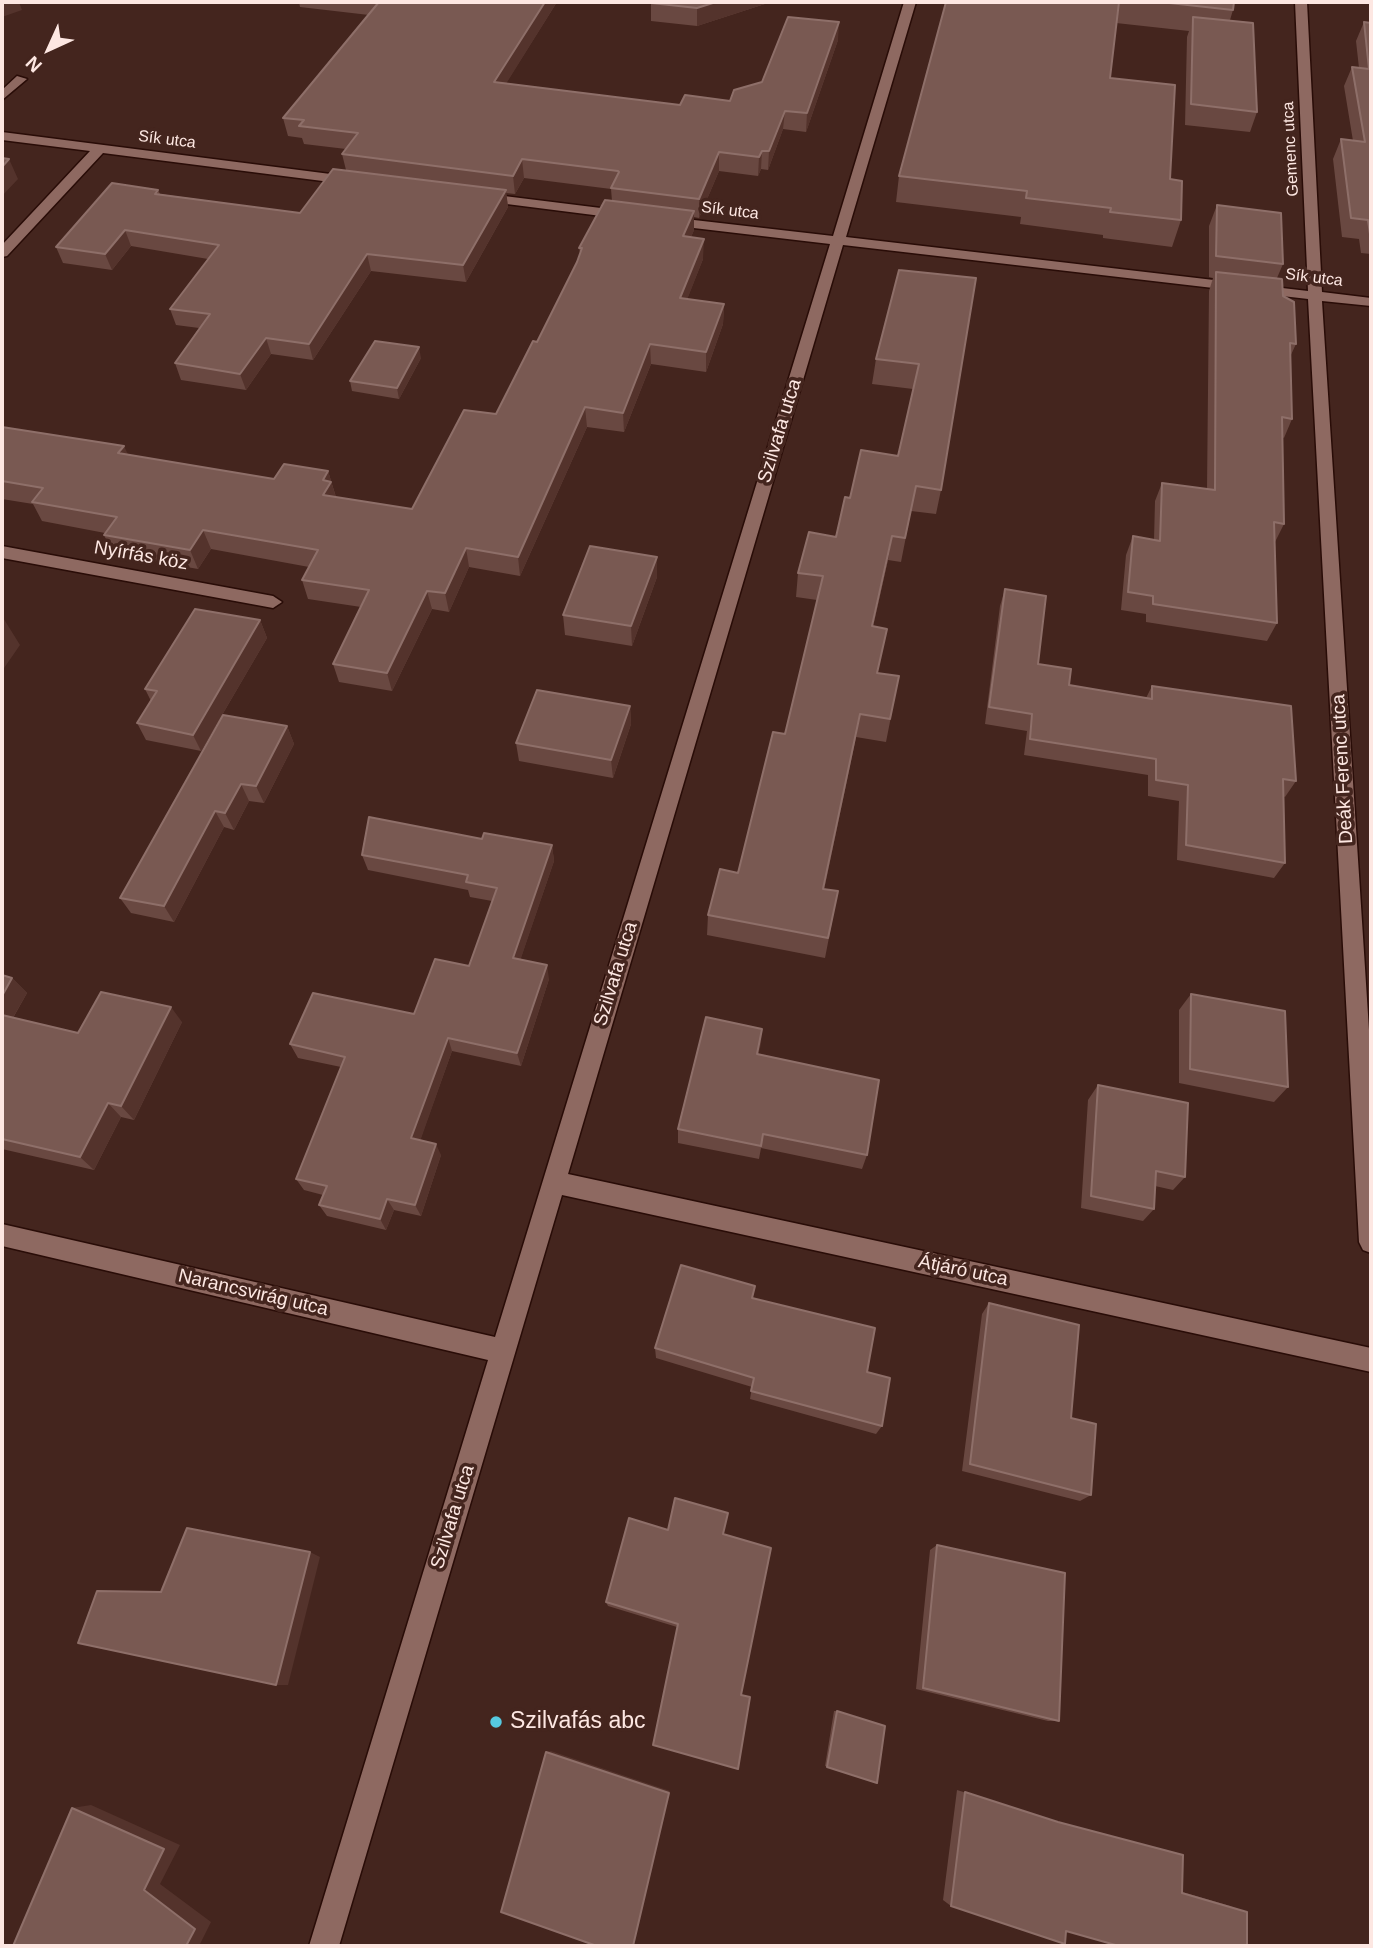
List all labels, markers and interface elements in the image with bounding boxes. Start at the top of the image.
north arrow [14,14,84,84]
text: N [22,52,46,76]
street label: Gemenc utca [1279,101,1303,197]
street label: Sík utca [137,127,197,153]
street label: Sík utca [700,198,760,224]
street label: Sík utca [1284,265,1344,291]
street label: Szilvafa utca [753,376,807,486]
street label: Nyírfás köz [92,537,190,575]
street label: Deák Ferenc utca [1328,694,1358,844]
street label: Szilvafa utca [589,919,643,1029]
street label: Átjáró utca [916,1250,1010,1292]
street label: Narancsvirág utca [176,1265,330,1321]
street label: Szilvafa utca [426,1462,480,1572]
place label: Szilvafás abc [510,1708,646,1736]
marker: Szilvafás abc [488,1714,504,1730]

